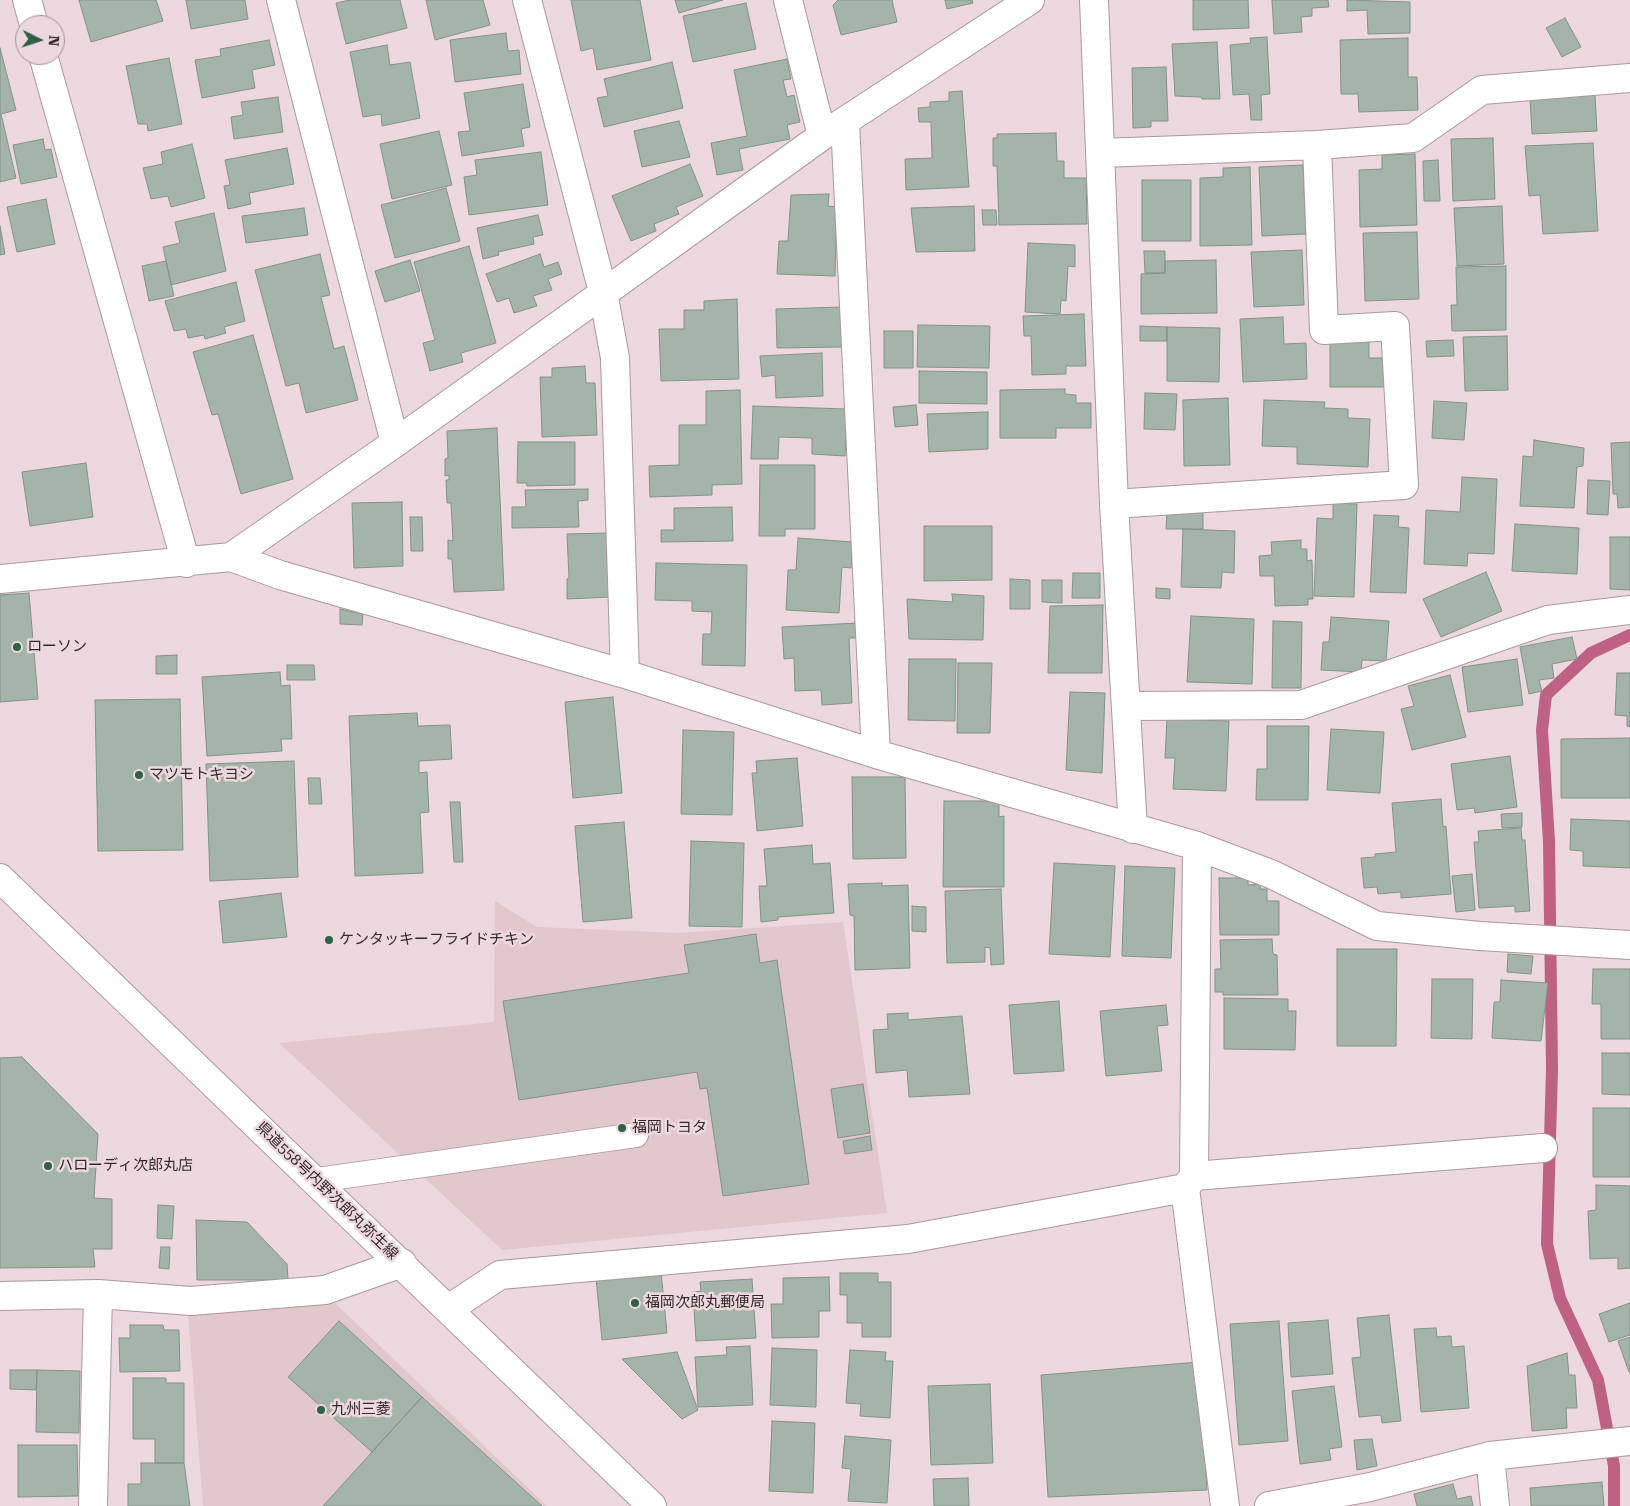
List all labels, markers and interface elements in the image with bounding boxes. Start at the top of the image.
north arrow [15,15,65,65]
text: N [46,35,62,47]
place label: ローソン [27,638,87,656]
marker: ローソン [11,641,23,653]
place label: マツモトキヨシ [149,766,254,784]
marker: マツモトキヨシ [133,769,145,781]
place label: ケンタッキーフライドチキン [339,931,534,949]
marker: ケンタッキーフライドチキン [323,934,335,946]
street label: 県道558号内野次郎丸弥生線 [252,1118,402,1264]
place label: 福岡トヨタ [632,1119,707,1137]
marker: 福岡トヨタ [616,1122,628,1134]
place label: ハローディ次郎丸店 [58,1157,193,1175]
marker: ハローディ次郎丸店 [42,1160,54,1172]
place label: 福岡次郎丸郵便局 [645,1294,765,1312]
marker: 福岡次郎丸郵便局 [629,1297,641,1309]
place label: 九州三菱 [331,1401,391,1419]
marker: 九州三菱 [315,1404,327,1416]

